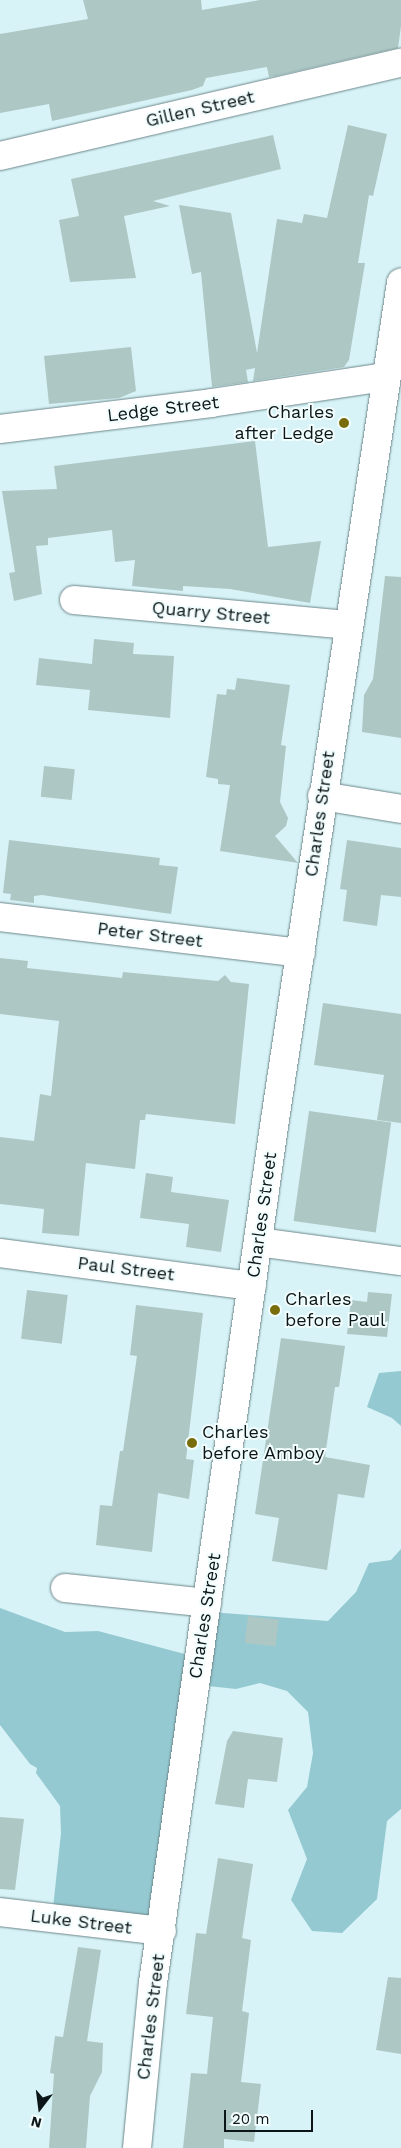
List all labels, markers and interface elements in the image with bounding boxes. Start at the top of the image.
street label: Gillen Street [144,86,256,132]
street label: Ledge Street [106,391,220,427]
place label: Charles after Ledge [234,402,334,444]
marker: Charles after Ledge [338,417,350,429]
street label: Quarry Street [151,597,271,629]
street label: Charles Street [300,750,340,878]
street label: Peter Street [96,918,204,952]
street label: Charles Street [242,1151,282,1279]
street label: Paul Street [76,1252,176,1286]
place label: Charles before Paul [285,1289,386,1332]
marker: Charles before Paul [269,1304,281,1316]
place label: Charles before Amboy [202,1422,325,1465]
marker: Charles before Amboy [186,1437,198,1449]
street label: Charles Street [184,1552,226,1680]
street label: Luke Street [29,1905,133,1939]
street label: Charles Street [133,1953,169,2081]
north arrow [15,2083,65,2133]
scale bar [226,2100,315,2132]
text: 20 m [232,2110,270,2128]
text: N [29,2113,43,2132]

